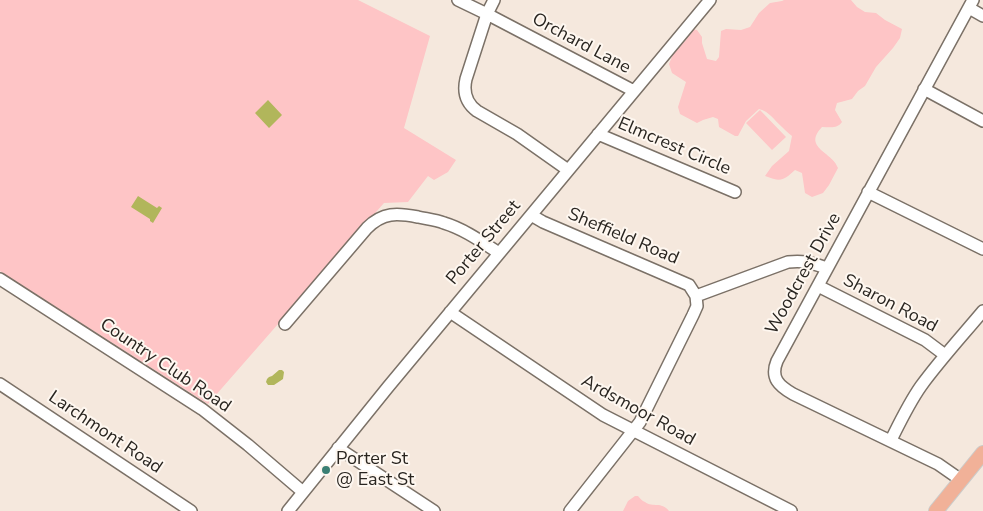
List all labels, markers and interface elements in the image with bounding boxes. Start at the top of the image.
street label: Orchard Lane [528,9,634,79]
street label: Elmcrest Circle [614,113,734,181]
street label: Porter Street [442,196,526,290]
street label: Sheffield Road [564,204,682,270]
street label: Woodcrest Drive [762,209,846,339]
street label: Sharon Road [839,270,941,338]
street label: Country Club Road [95,314,235,418]
street label: Ardsmoor Road [577,371,699,451]
street label: Larchmont Road [44,387,166,479]
place label: Porter St @ East St [336,449,414,492]
marker: Porter St @ East St [320,464,332,476]

